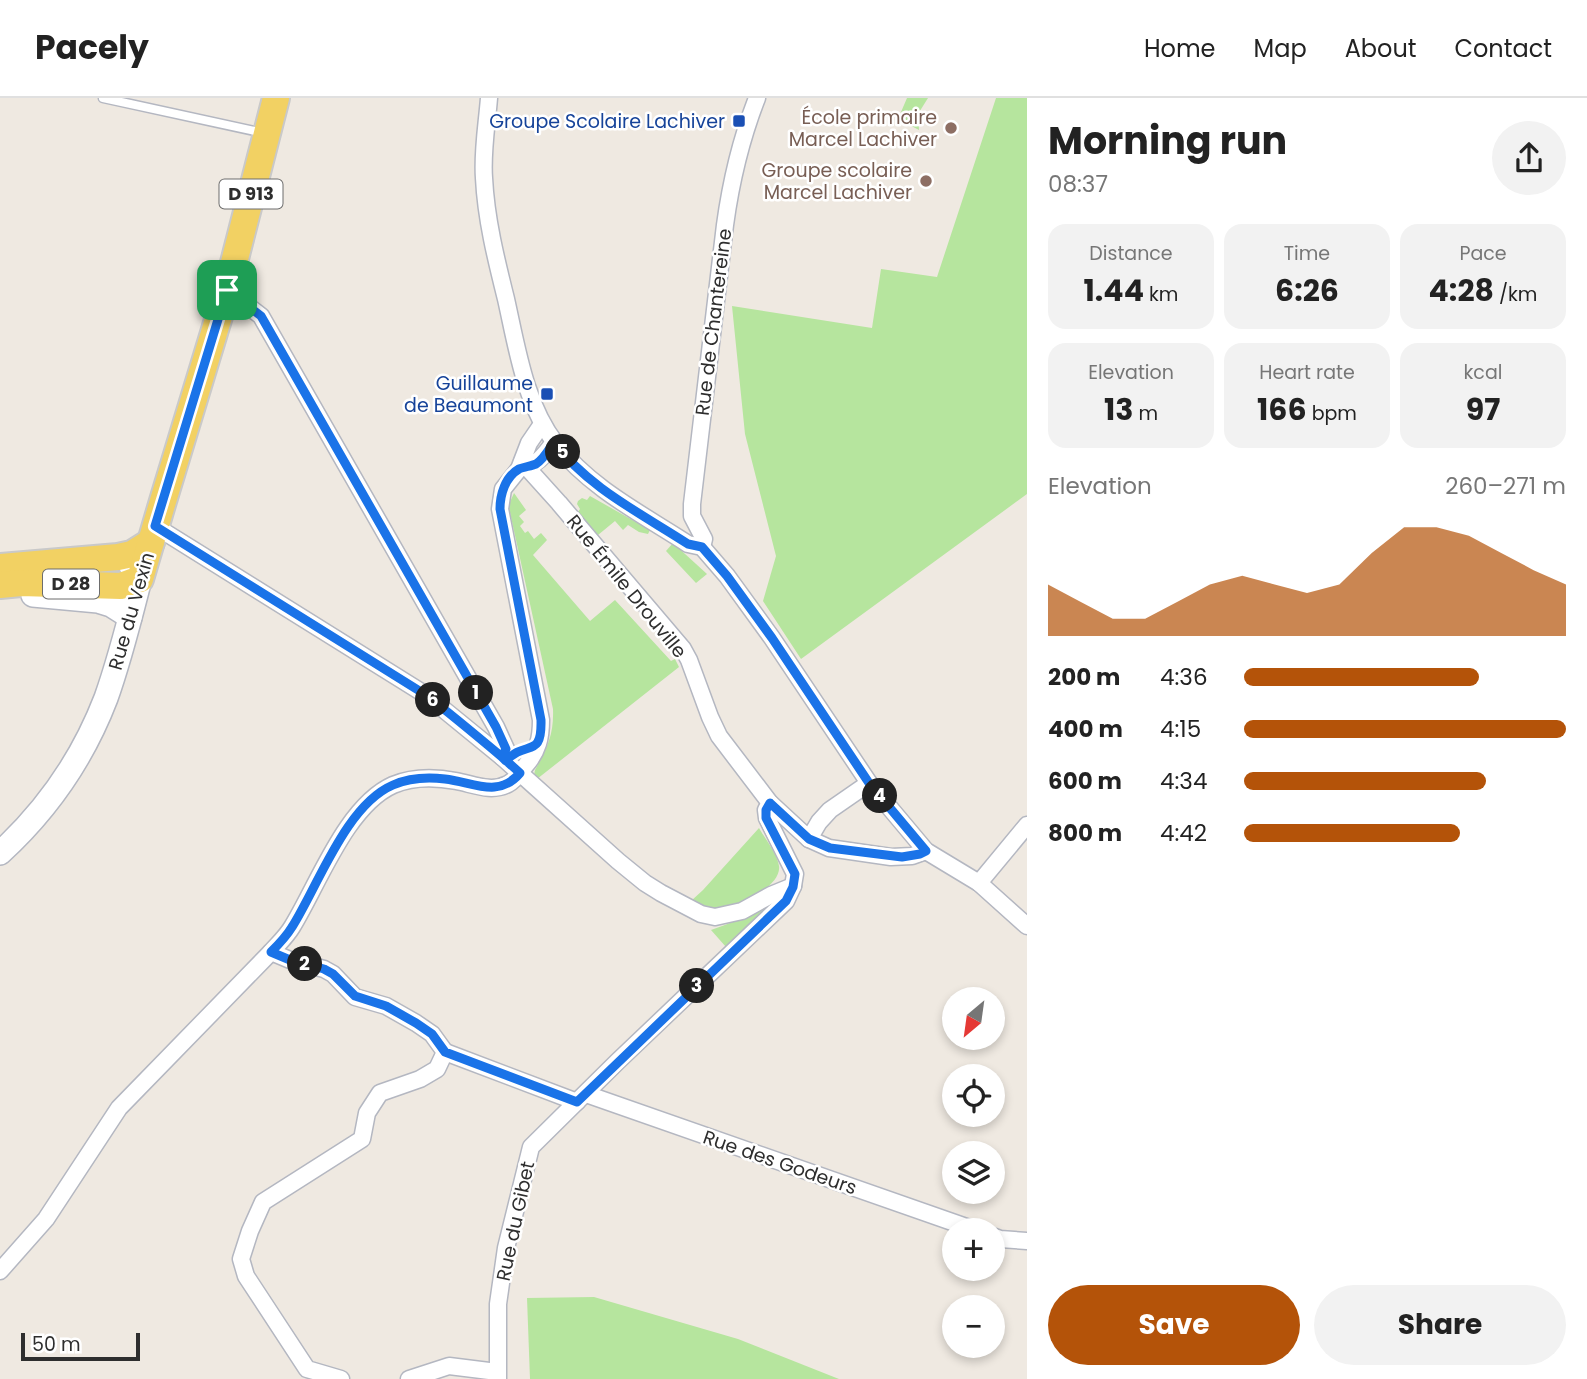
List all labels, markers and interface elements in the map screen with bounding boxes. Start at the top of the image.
text: Pacely [35,24,149,71]
text: Home [1144,32,1216,65]
text: Map [1254,32,1307,65]
text: About [1345,32,1416,65]
text: Contact [1454,32,1552,65]
place label: École primaire Marcel Lachiver [789,104,937,153]
place label: Groupe Scolaire Lachiver [489,108,725,135]
marker: Groupe Scolaire Lachiver [731,113,747,129]
text: Morning run [1048,114,1287,167]
marker: École primaire Marcel Lachiver [943,120,959,136]
button: share [1492,121,1566,195]
place label: Groupe scolaire Marcel Lachiver [761,157,912,206]
text: 08:37 [1048,168,1108,200]
marker: Groupe scolaire Marcel Lachiver [918,173,934,189]
road number: D 913 [219,180,282,208]
street label: Rue de Chantereine [689,227,738,417]
text: Distance [1089,240,1173,267]
text: Time [1284,240,1330,267]
text: Pace [1459,240,1507,267]
pin [197,260,257,320]
text: 1.44 [1084,269,1144,312]
text: 6:26 [1275,269,1339,312]
text: 4:28 [1429,269,1494,312]
icon: arrive [208,271,246,309]
text: km [1144,281,1178,308]
text: /km [1494,281,1537,308]
text: Elevation [1088,359,1174,386]
text: Heart rate [1259,359,1355,386]
text: kcal [1464,359,1502,386]
place label: Guillaume de Beaumont [404,370,533,419]
marker: Guillaume de Beaumont [539,386,555,402]
text: 13 [1104,388,1133,431]
text: 166 [1257,388,1307,431]
text: 97 [1466,388,1500,431]
text: m [1133,400,1158,427]
text: bpm [1307,400,1357,427]
pin: 5 [546,434,580,470]
text: 5 [556,438,569,465]
text: Elevation [1048,470,1152,502]
text: 260–271 m [1445,470,1566,502]
street label: Rue Émile Drouville [560,509,693,664]
street label: Rue du Vexin [102,549,161,673]
road number: D 28 [43,570,99,598]
text: 200 m [1048,661,1120,693]
text: 4:36 [1160,661,1208,693]
pin: 1 [458,676,494,710]
text: 1 [472,679,479,706]
pin: 6 [416,682,450,718]
text: 6 [426,686,439,713]
text: 400 m [1048,713,1123,745]
text: 4:15 [1160,713,1201,745]
text: 600 m [1048,765,1122,797]
text: 4:34 [1160,765,1207,797]
pin: 4 [862,778,898,814]
text: 4 [873,782,886,809]
text: 800 m [1048,817,1122,849]
text: 4:42 [1160,817,1207,849]
pin: 2 [288,946,322,982]
text: 2 [299,950,310,977]
pin: 3 [680,968,714,1004]
text: 3 [691,972,702,999]
north arrow [942,987,1004,1050]
map controls [942,987,1005,1358]
button: locate [942,1064,1005,1127]
street label: Rue des Godeurs [699,1124,860,1201]
button: layers [942,1141,1005,1204]
street label: Rue du Gibet [490,1159,541,1283]
button: + [942,1218,1005,1281]
button: Save [1048,1285,1300,1365]
button: Share [1314,1285,1566,1365]
button: − [942,1295,1005,1358]
scale bar [21,1330,140,1362]
text: 50 m [32,1331,81,1358]

